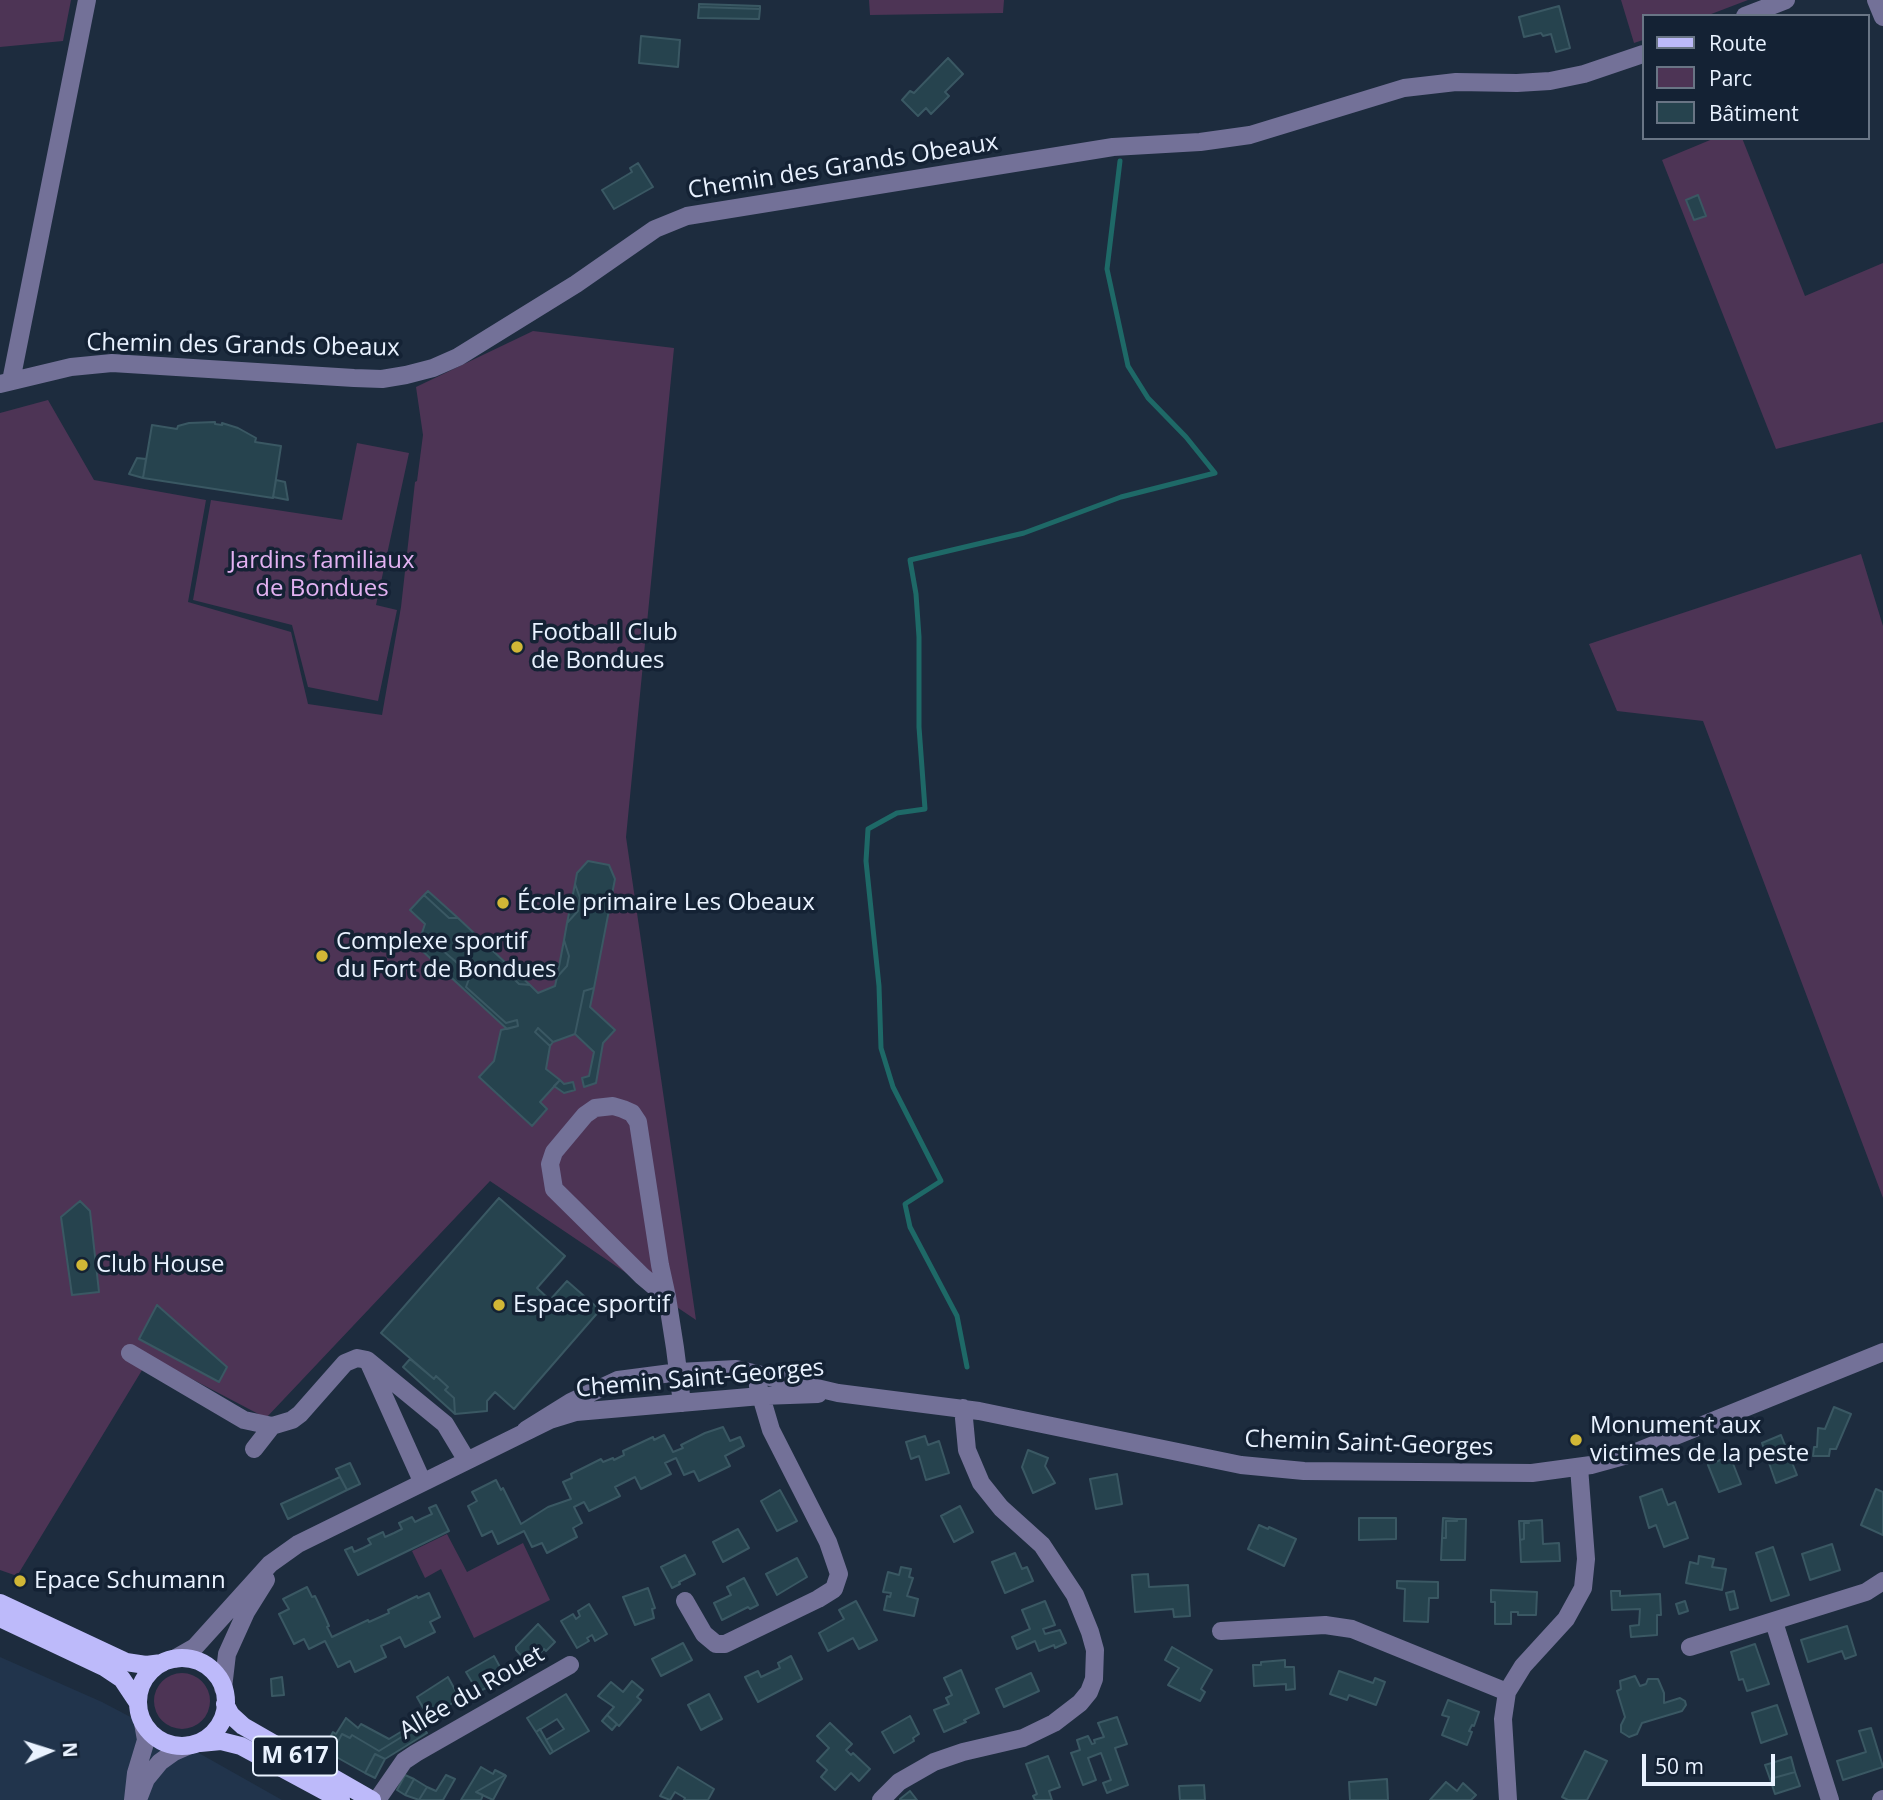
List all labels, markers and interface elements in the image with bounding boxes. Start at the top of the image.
legend [1642,14,1869,140]
text: Route [1709,29,1767,57]
text: Parc [1709,64,1752,92]
text: Bâtiment [1709,99,1799,127]
street label: Chemin des Grands Obeaux [686,128,1000,206]
street label: Chemin des Grands Obeaux [86,329,400,363]
park label: Jardins familiaux de Bondues [229,547,415,603]
place label: Football Club de Bondues [531,619,678,675]
marker: Football Club de Bondues [509,639,525,655]
place label: École primaire Les Obeaux [517,889,815,917]
marker: École primaire Les Obeaux [495,895,511,911]
place label: Complexe sportif du Fort de Bondues [336,928,556,984]
marker: Complexe sportif du Fort de Bondues [314,948,330,964]
place label: Club House [96,1251,225,1279]
marker: Club House [74,1257,90,1273]
place label: Espace sportif [513,1291,670,1319]
marker: Espace sportif [491,1297,507,1313]
street label: Chemin Saint-Georges [575,1354,825,1404]
place label: Monument aux victimes de la peste [1590,1412,1809,1468]
street label: Chemin Saint-Georges [1244,1425,1494,1463]
marker: Monument aux victimes de la peste [1568,1432,1584,1448]
place label: Epace Schumann [34,1567,226,1595]
marker: Epace Schumann [12,1573,28,1589]
street label: Allée du Rouet [395,1640,549,1746]
north arrow [14,1716,84,1786]
road number: M 617 [253,1736,337,1776]
text: N [57,1741,83,1758]
scale bar [1645,1741,1778,1785]
text: 50 m [1655,1752,1704,1780]

